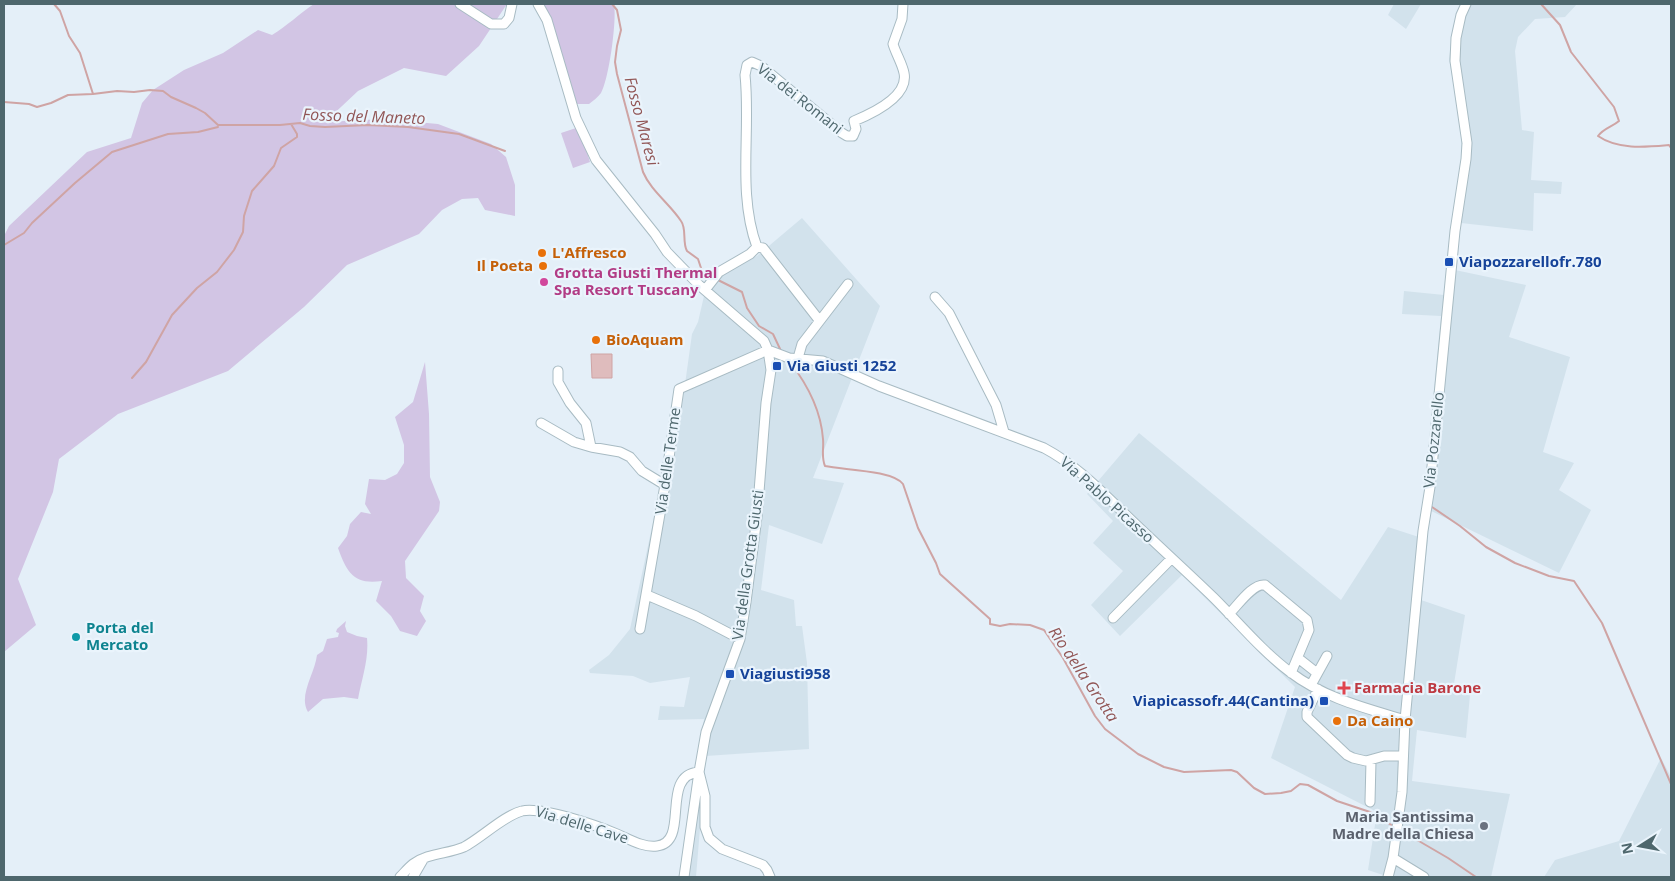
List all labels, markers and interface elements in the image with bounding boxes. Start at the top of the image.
street label: Via dei Romani [754,58,848,138]
water label: Fosso Maresi [620,74,665,169]
water label: Fosso del Maneto [302,103,426,129]
place label: L'Affresco [552,242,627,262]
marker: L'Affresco [536,247,548,259]
place label: Viapozzarellofr.780 [1459,251,1602,271]
place label: Il Poeta [476,255,533,275]
marker: Viapozzarellofr.780 [1443,256,1455,268]
marker: Il Poeta [537,260,549,272]
place label: Grotta Giusti Thermal Spa Resort Tuscany [554,262,717,299]
marker: Grotta Giusti Thermal Spa Resort Tuscany [538,276,550,288]
place label: BioAquam [606,329,683,349]
marker: BioAquam [590,334,602,346]
place label: Via Giusti 1252 [787,355,897,375]
marker: Via Giusti 1252 [771,360,783,372]
street label: Via Pozzarello [1418,391,1448,489]
street label: Via delle Terme [650,406,684,516]
street label: Via Pablo Picasso [1056,452,1159,547]
street label: Via della Grotta Giusti [727,488,767,641]
place label: Porta del Mercato [86,617,154,654]
water label: Rio della Grotta [1044,622,1124,726]
marker: Porta del Mercato [70,631,82,643]
place label: Viagiusti958 [740,663,831,683]
marker: Viagiusti958 [724,668,736,680]
place label: Farmacia Barone [1354,677,1481,697]
marker: Farmacia Barone [1338,682,1350,694]
place label: Viapicassofr.44(Cantina) [1133,690,1314,710]
marker: Viapicassofr.44(Cantina) [1318,695,1330,707]
place label: Da Caino [1347,710,1413,730]
marker: Da Caino [1331,715,1343,727]
street label: Via delle Cave [533,800,631,848]
place label: Maria Santissima Madre della Chiesa [1332,806,1474,843]
marker: Maria Santissima Madre della Chiesa [1478,820,1490,832]
north arrow [1615,821,1665,871]
text: N [1616,841,1637,856]

